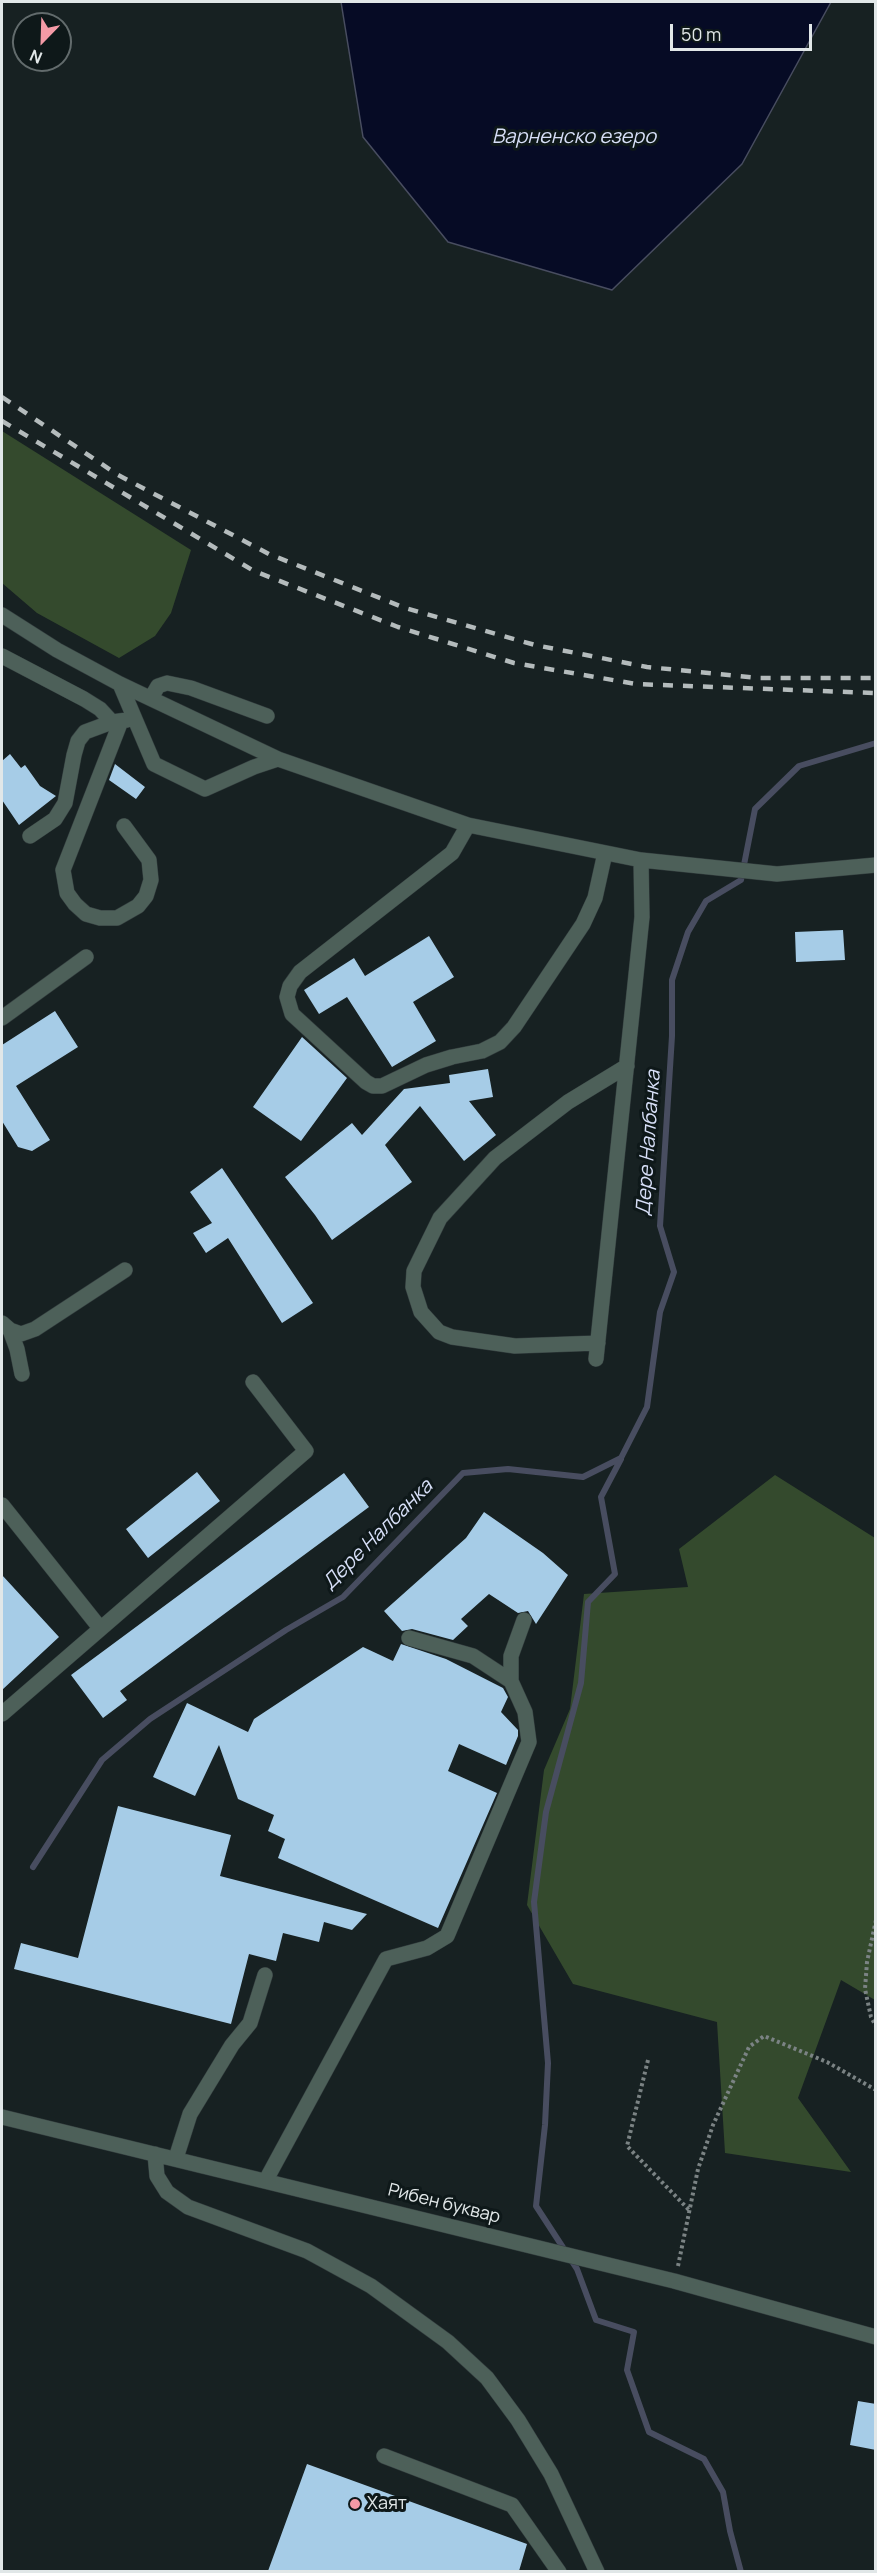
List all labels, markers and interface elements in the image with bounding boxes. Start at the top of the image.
north arrow [12,12,72,72]
scale bar [673,12,816,50]
text: 50 m [681,22,721,46]
text: N [26,44,45,69]
water label: Варненско езеро [492,125,656,149]
water label: Дере Налбанка [632,1069,666,1217]
water label: Дере Налбанка [318,1475,438,1595]
street label: Рибен буквар [385,2180,503,2228]
place label: Хаят [367,2493,407,2515]
marker: Хаят [348,2497,362,2511]

